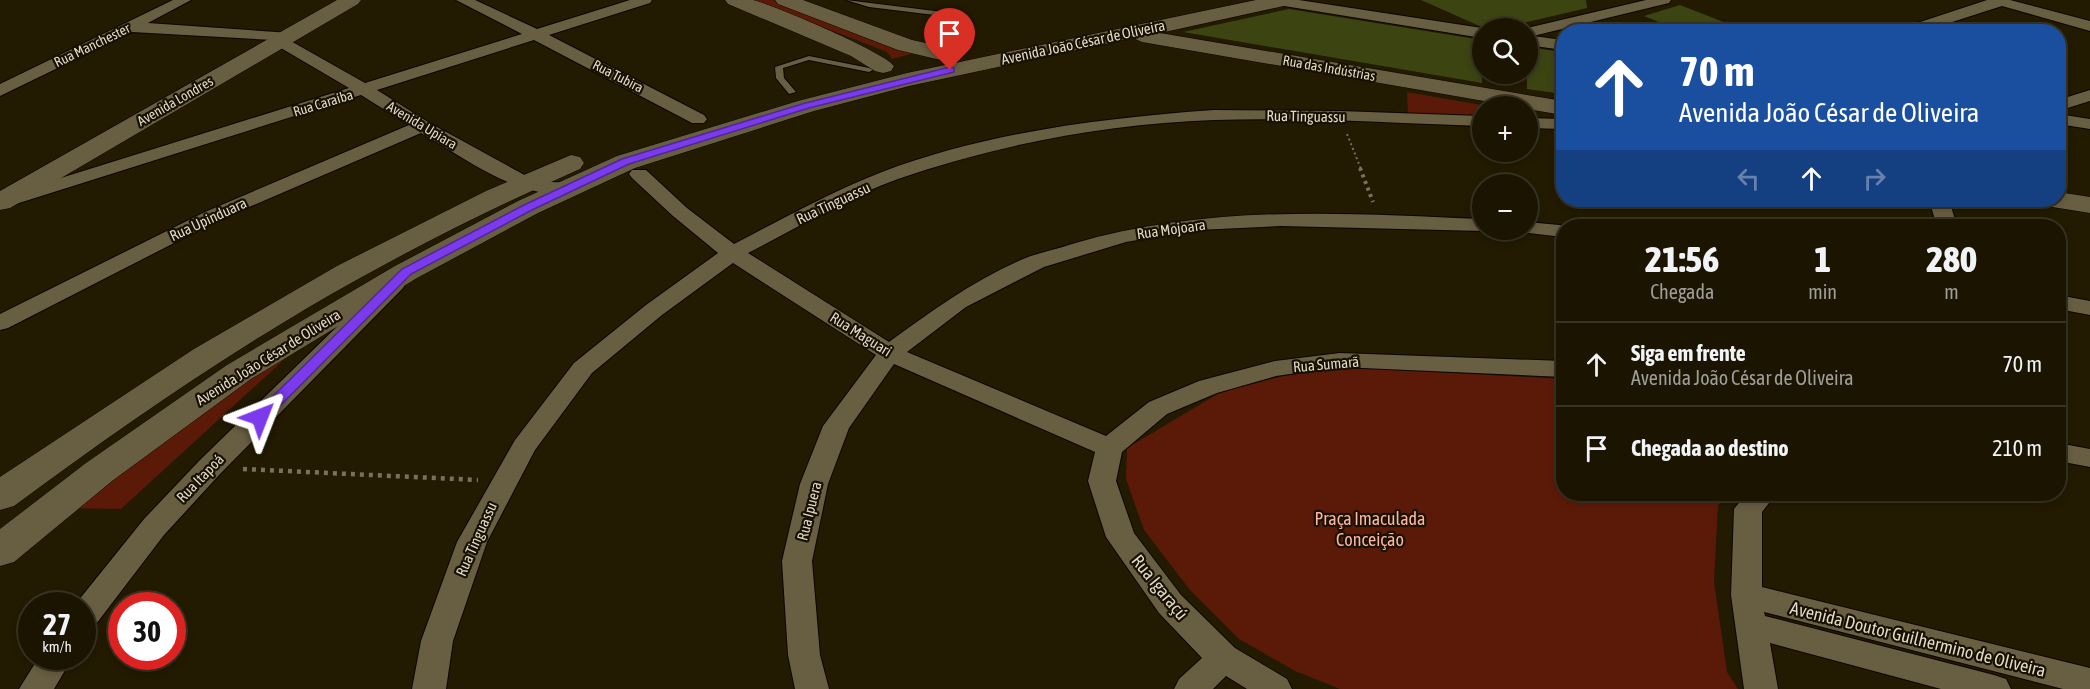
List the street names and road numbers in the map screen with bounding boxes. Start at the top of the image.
street label: Avenida João César de Oliveira [1000,16,1166,68]
street label: Rua Manchester [51,19,133,70]
street label: Rua das Indústrias [1281,52,1377,84]
street label: Rua Tubira [590,56,646,96]
street label: Avenida Londres [134,73,216,129]
street label: Rua Caraíba [291,86,355,120]
street label: Avenida Upiara [384,98,460,152]
street label: Rua Tinguassu [1266,107,1346,125]
street label: Rua Tinguassu [793,179,873,227]
street label: Rua Upinduara [167,194,249,244]
street label: Rua Mojoara [1135,216,1207,242]
street label: Avenida João César de Oliveira [193,306,343,408]
street label: Rua Maguari [827,308,895,360]
street label: Rua Sumarã [1292,353,1360,375]
street label: Rua Itapoá [173,450,227,505]
street label: Rua Ipuera [794,480,824,542]
street label: Rua Tinguassu [452,499,500,579]
street label: Rua Igaraçú [1127,550,1193,624]
street label: Avenida Doutor Guilhermino de Oliveira [1788,597,2048,681]

